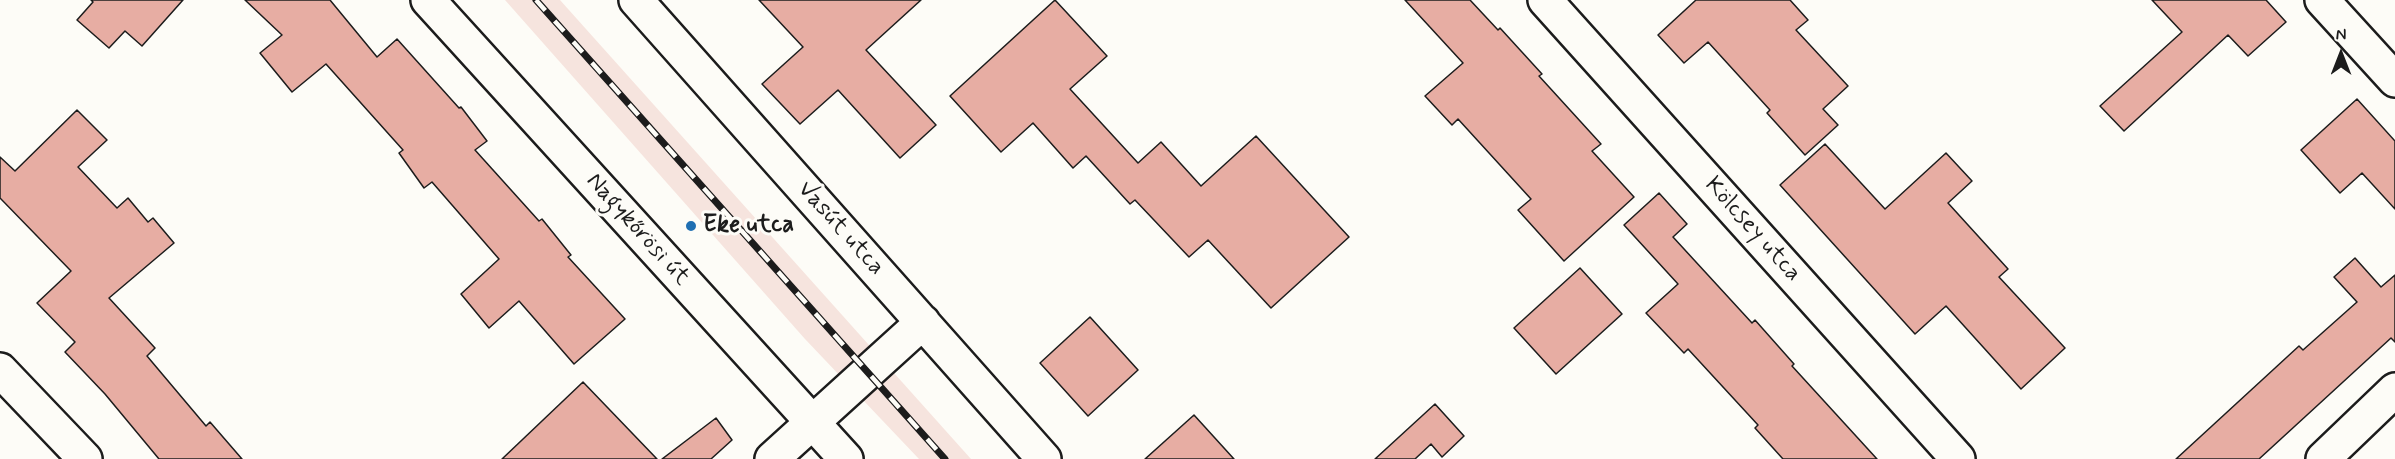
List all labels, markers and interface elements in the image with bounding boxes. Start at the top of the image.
north arrow [2311,24,2371,84]
text: N [2336,25,2346,46]
street label: Nagykőrösi út [579,168,695,292]
street label: Kölcsey utca [1698,172,1806,288]
street label: Vasút utca [790,176,890,282]
place label: Eke utca [703,212,794,240]
marker: Eke utca [684,219,698,233]

